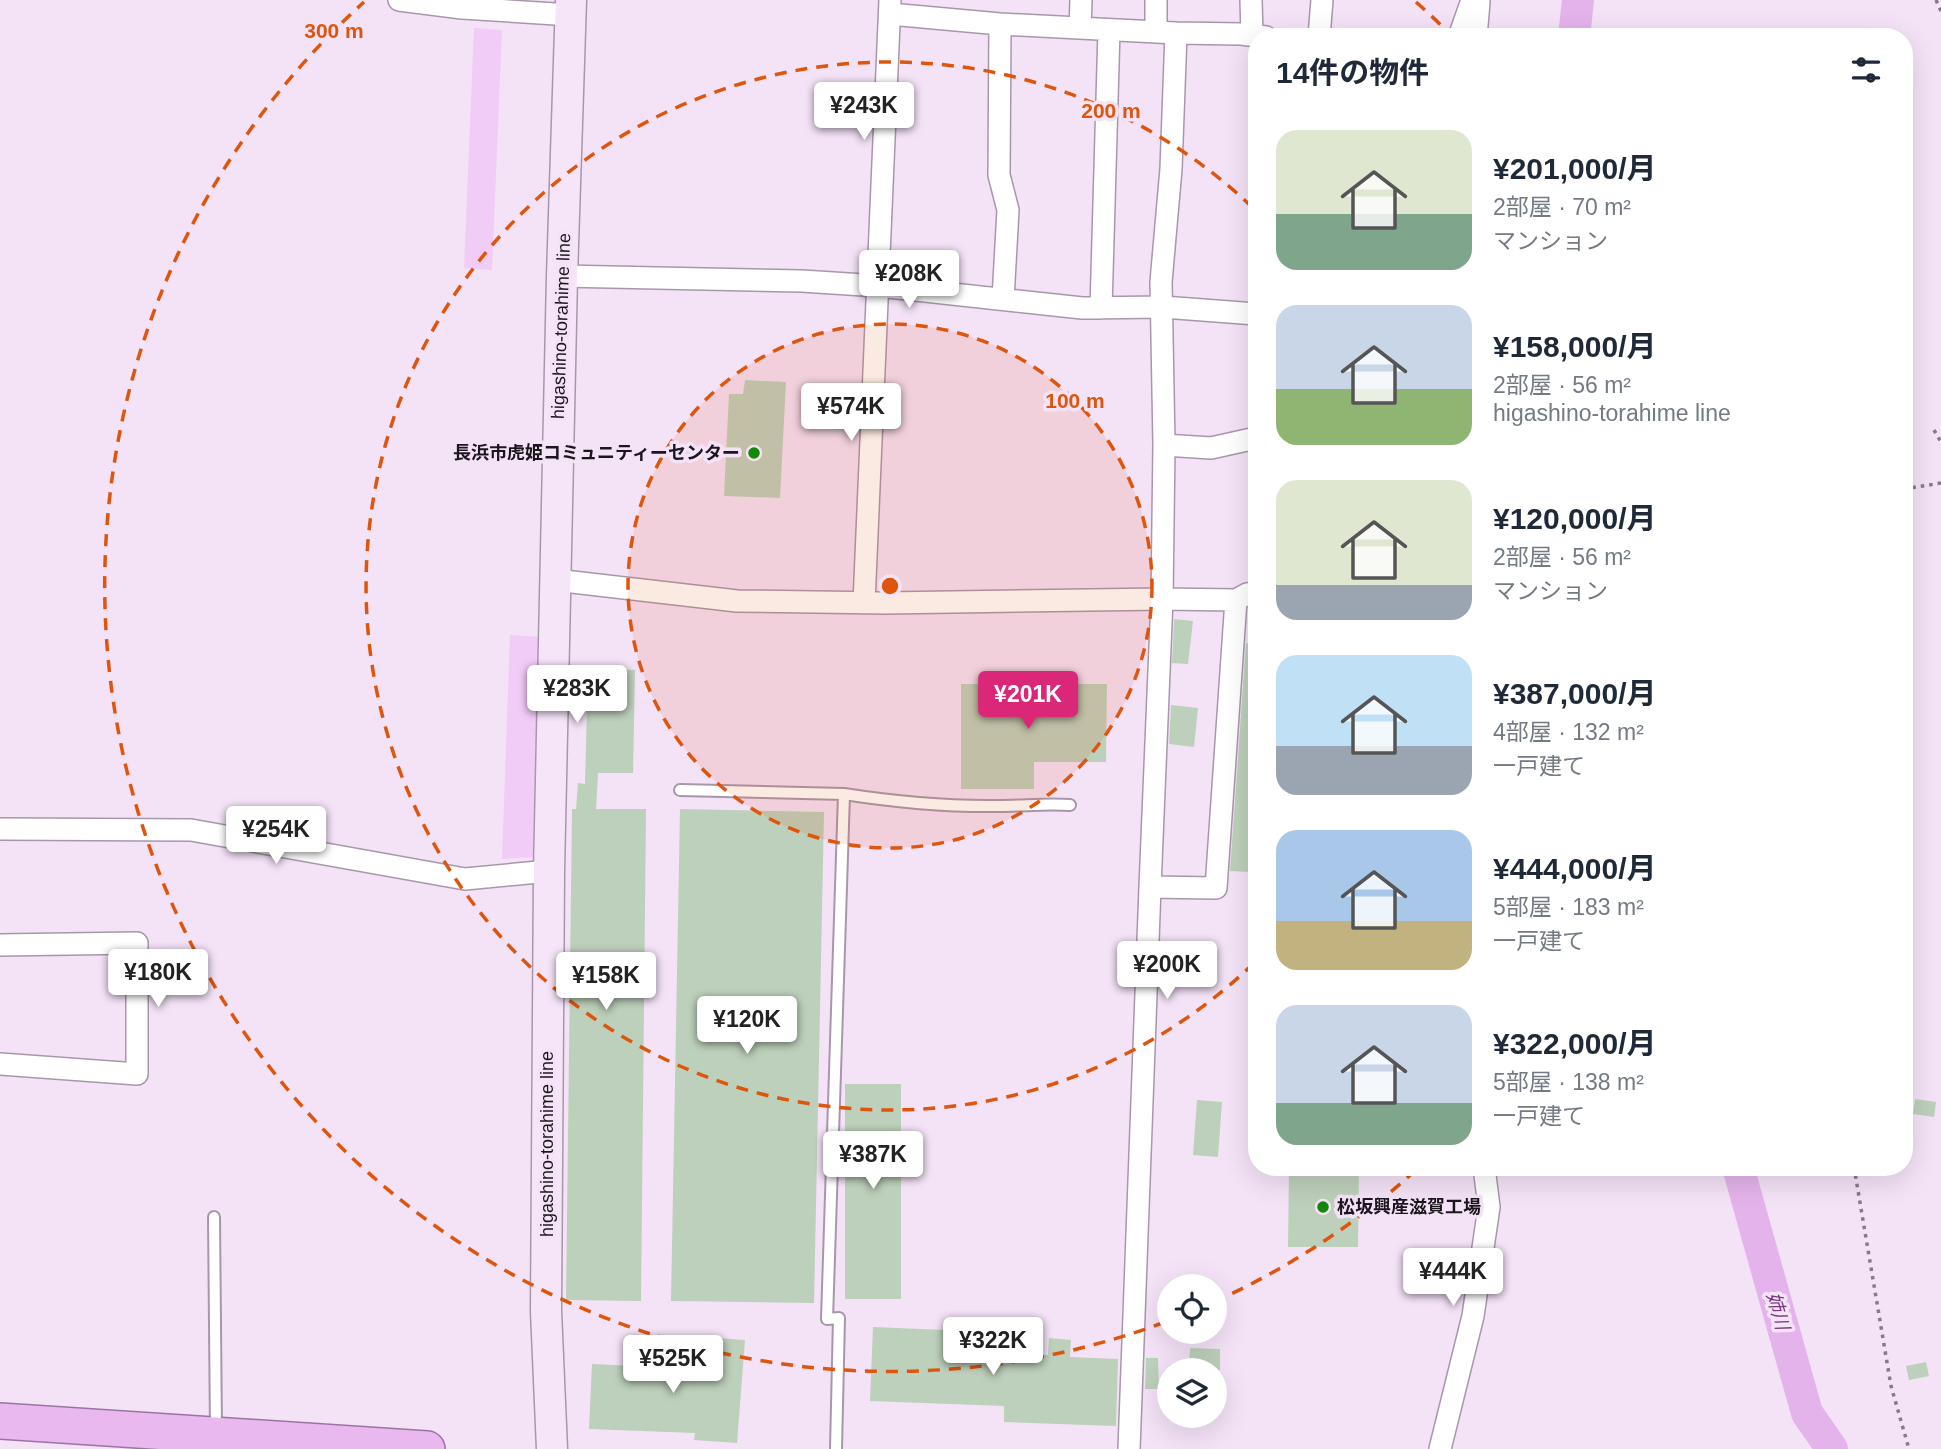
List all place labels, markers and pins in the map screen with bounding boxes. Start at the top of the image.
pin: ¥243K [815,82,913,142]
pin: ¥208K [860,250,958,310]
pin: ¥574K [802,384,900,443]
place label: 長浜市虎姫コミュニティーセンター [453,443,740,463]
marker: 長浜市虎姫コミュニティーセンター [746,445,762,461]
centre of rings [878,574,902,598]
pin: ¥283K [528,666,626,725]
pin: ¥201K [979,672,1077,731]
pin: ¥254K [227,806,325,866]
pin: ¥200K [1118,942,1216,1001]
pin: ¥180K [109,950,207,1009]
pin: ¥158K [557,953,655,1012]
pin: ¥120K [698,996,796,1056]
pin: ¥387K [824,1132,922,1191]
place label: 松坂興産滋賀工場 [1337,1197,1481,1217]
marker: 松坂興産滋賀工場 [1315,1199,1331,1215]
pin: ¥444K [1404,1248,1502,1308]
pin: ¥322K [944,1318,1042,1377]
pin: ¥525K [624,1336,722,1395]

